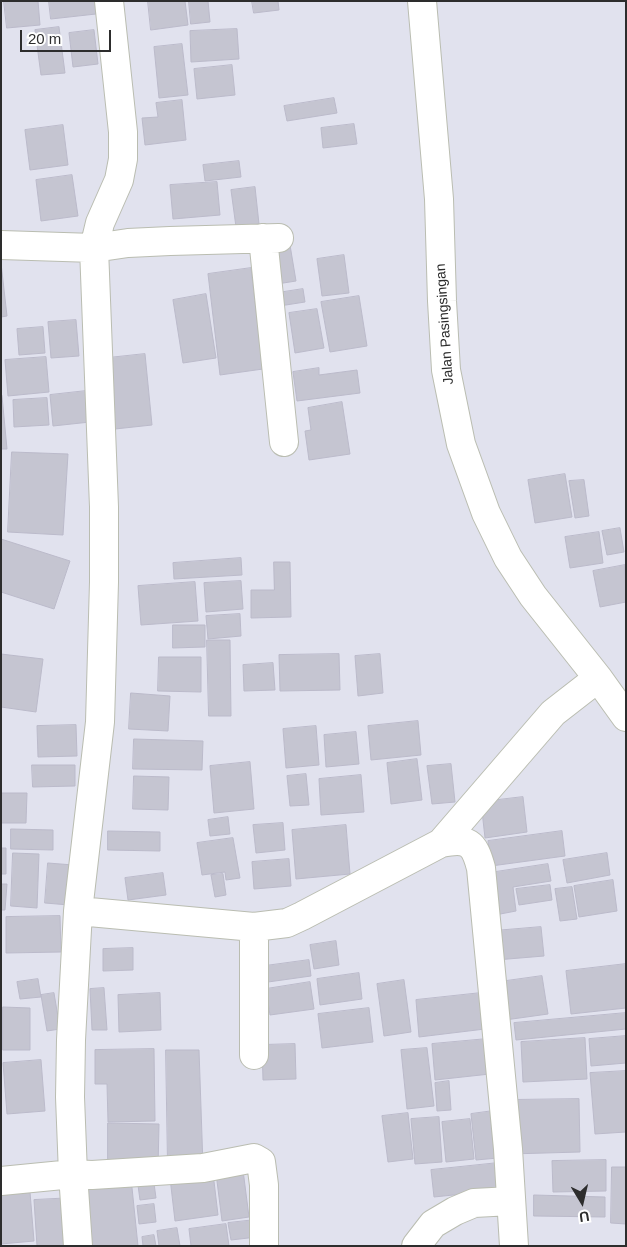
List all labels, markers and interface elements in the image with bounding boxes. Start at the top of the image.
scale bar [22,20,114,52]
text: 20 m [28,30,61,47]
street label: Jalan Pasingsingan [432,263,458,385]
north arrow [557,1177,607,1227]
text: U [578,1208,591,1226]

